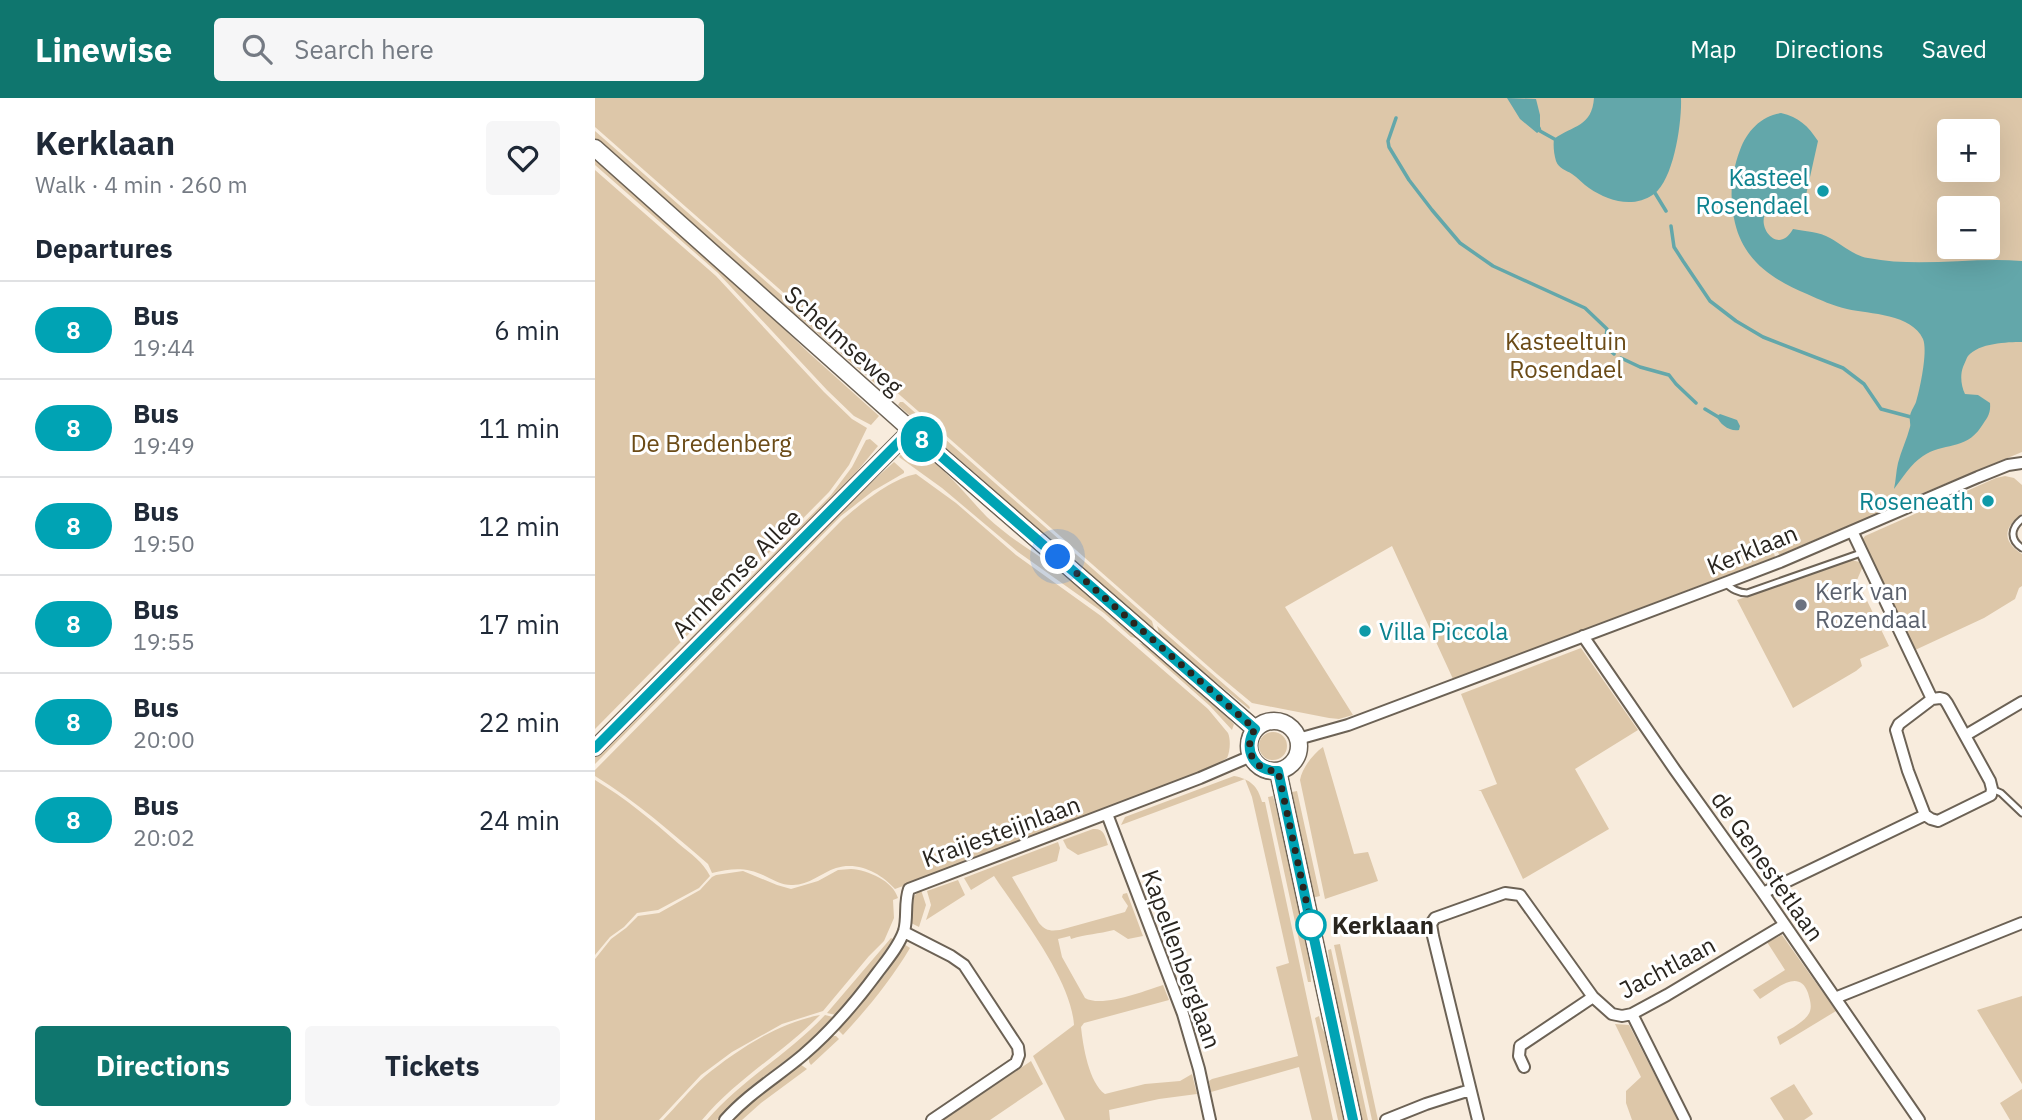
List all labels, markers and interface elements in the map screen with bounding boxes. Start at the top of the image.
search box [214,18,704,81]
text: Linewise [35,28,172,71]
icon: search [238,30,276,68]
text: Search here [294,32,434,66]
text: Map [1690,33,1736,65]
text: Directions [1774,33,1884,65]
text: Saved [1922,33,1987,65]
map controls [1937,119,2000,259]
button: + [1937,119,2000,182]
text: Kerklaan [35,121,175,164]
button: heart [486,121,560,195]
place label: Kasteel Rosendael [1696,161,1809,221]
text: Walk · 4 min · 260 m [35,169,248,199]
marker: Kasteel Rosendael [1815,183,1831,199]
button: − [1937,196,2000,259]
text: Departures [35,231,173,265]
street label: Schelmseweg [778,278,910,402]
text: Bus [133,298,179,332]
text: 6 min [494,313,560,347]
text: 8 [66,314,81,346]
park label: Kasteeltuin Rosendael [1505,325,1627,385]
text: 19:44 [133,332,195,362]
text: Bus [133,396,179,430]
text: 11 min [479,411,560,445]
text: 8 [66,412,81,444]
line badge: 8 [899,416,945,462]
text: 8 [915,423,929,455]
park label: De Bredenberg [630,427,792,459]
text: 19:49 [133,430,195,460]
place label: Roseneath [1859,485,1974,517]
marker: Roseneath [1980,493,1996,509]
text: Bus [133,494,179,528]
street label: Arnhemse Allee [664,501,808,645]
text: 12 min [479,509,560,543]
text: 8 [66,510,81,542]
street label: Kerklaan [1702,516,1802,582]
text: 19:50 [133,528,195,558]
your location [1040,539,1075,574]
place label: Kerk van Rozendaal [1815,575,1927,635]
text: Bus [133,592,179,626]
marker: Kerk van Rozendaal [1793,597,1809,613]
text: 17 min [479,607,560,641]
text: 8 [66,608,81,640]
place label: Villa Piccola [1379,615,1508,647]
marker: Villa Piccola [1357,623,1373,639]
text: 19:55 [133,626,195,656]
text: Bus [133,690,179,724]
text: 22 min [479,705,560,739]
text: 8 [66,706,81,738]
text: 20:00 [133,724,195,754]
street label: de Genestetlaan [1704,784,1832,948]
text: Bus [133,788,179,822]
street label: Kraijesteijnlaan [917,788,1085,874]
text: 24 min [479,803,560,837]
text: 8 [66,804,81,836]
text: 20:02 [133,822,195,852]
street label: Kapellenberglaan [1135,865,1229,1053]
place label: Kerklaan [1332,909,1434,941]
marker: Kerklaan [1296,910,1326,940]
street label: Jachtlaan [1613,928,1721,1006]
button: Directions [35,1026,291,1106]
button: Tickets [305,1026,560,1106]

